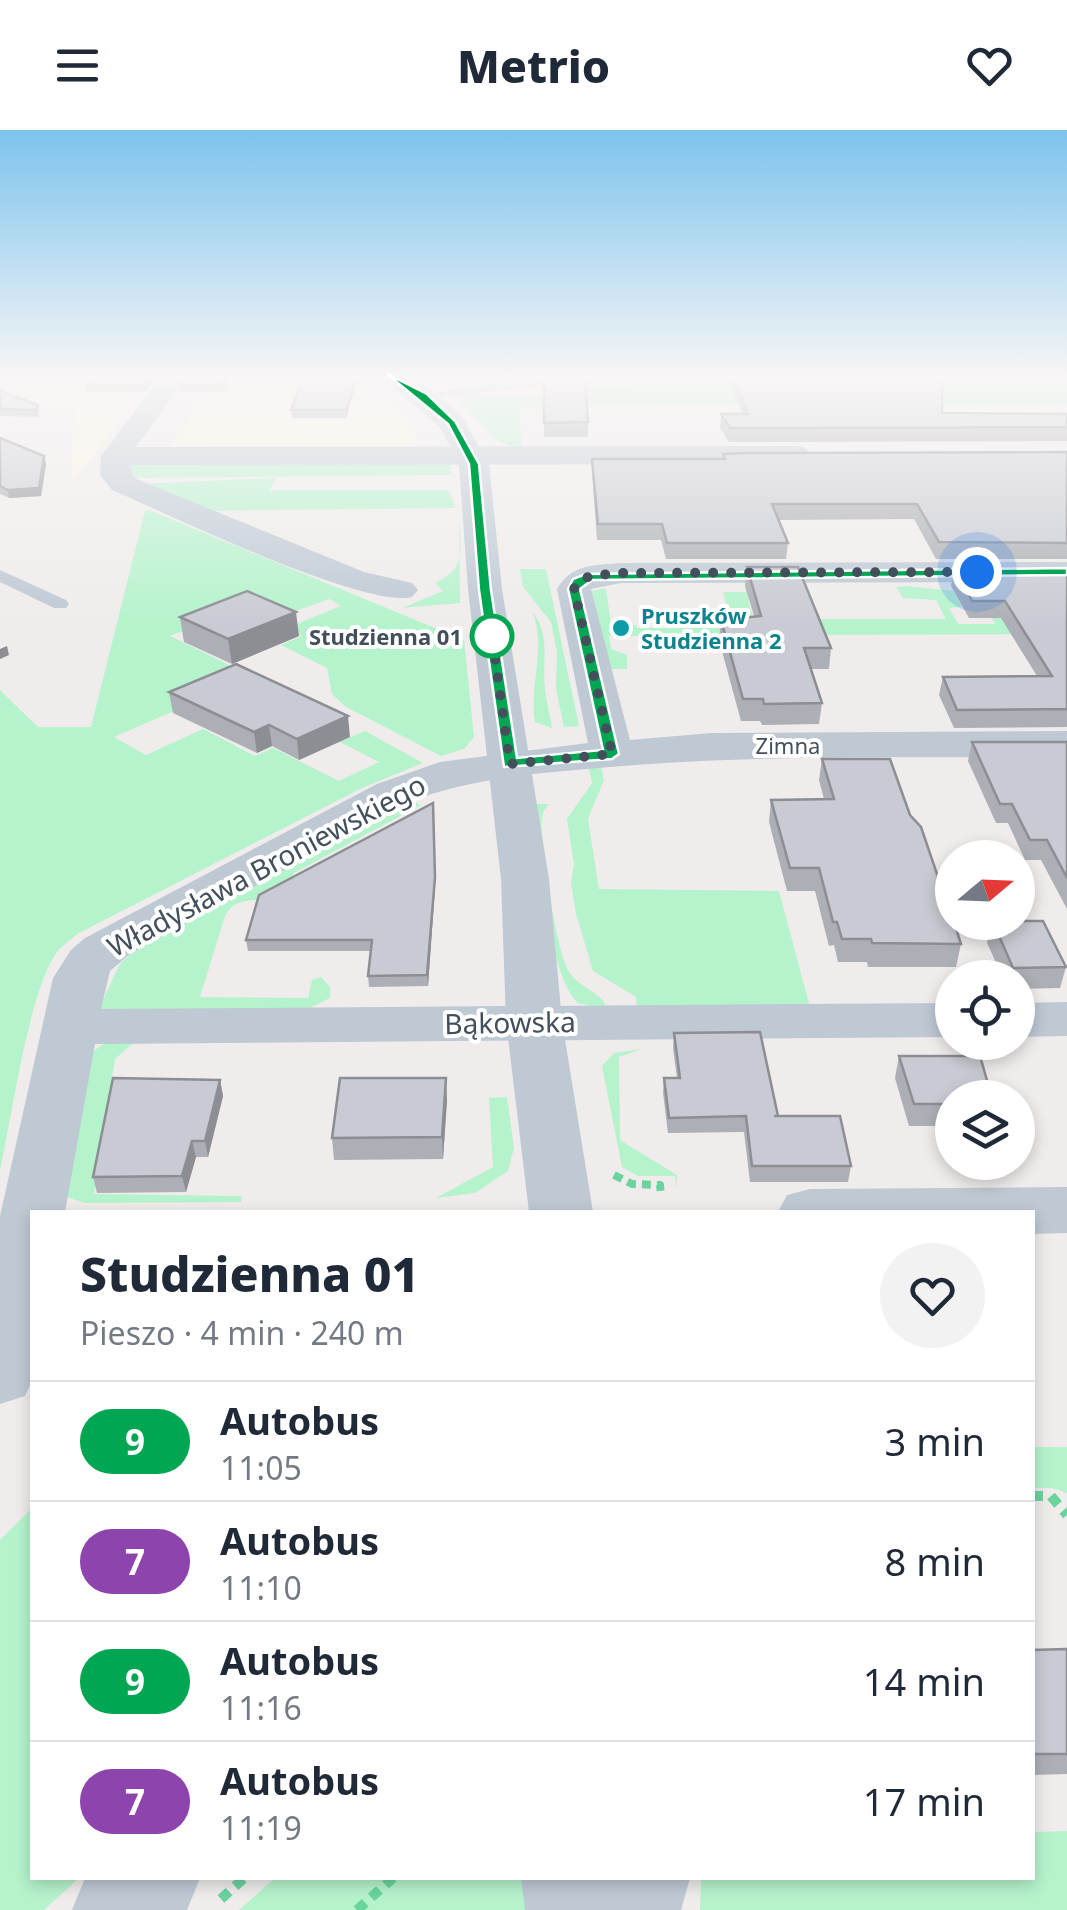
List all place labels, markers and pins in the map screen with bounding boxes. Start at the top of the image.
place label: Pruszków Studzienna 2 [641,600,782,655]
marker: Studzienna 01 [471,615,513,657]
marker: Pruszków Studzienna 2 [610,617,632,639]
place label: Studzienna 01 [309,621,462,651]

